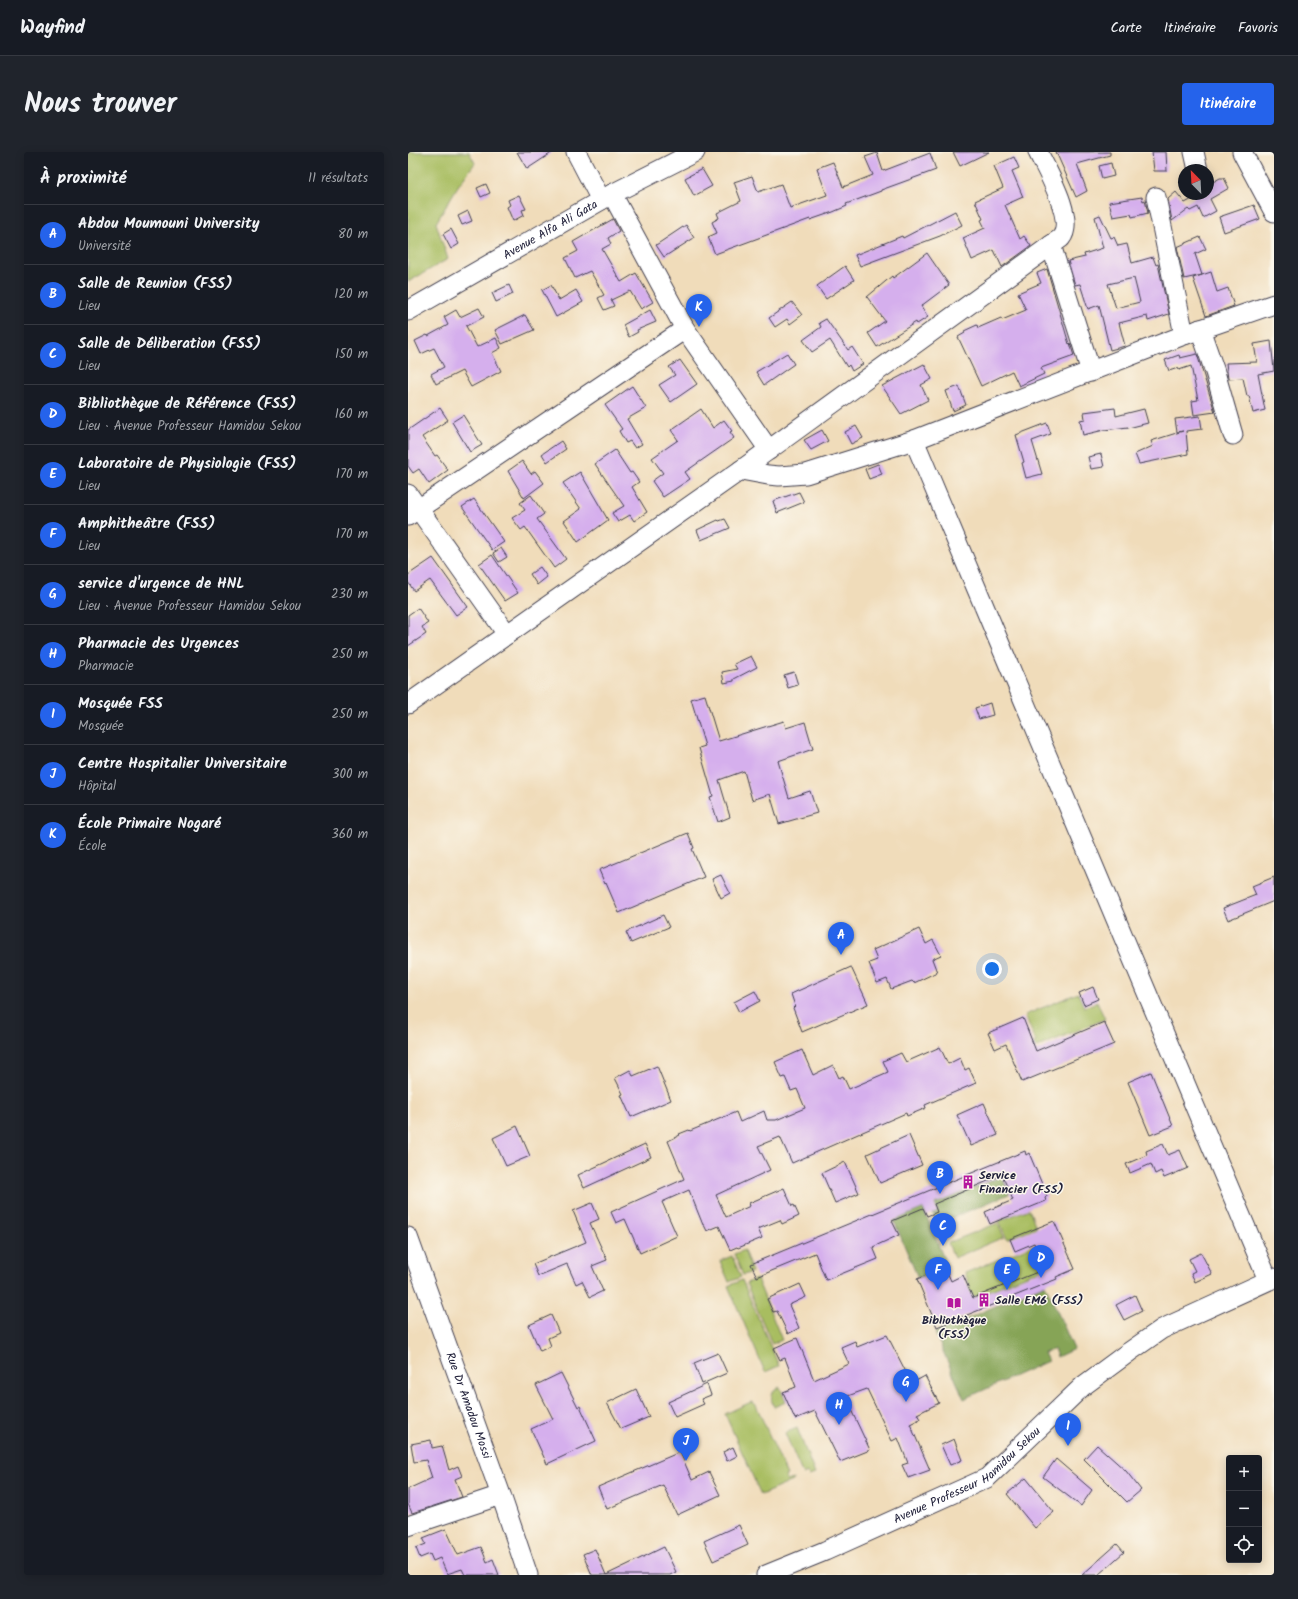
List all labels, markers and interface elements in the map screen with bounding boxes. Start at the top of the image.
text: Wayfind [20,13,85,43]
text: Carte [1110,17,1142,39]
text: Itinéraire [1164,17,1216,39]
text: Favoris [1238,17,1278,39]
text: Nous trouver [24,82,177,127]
button: Itinéraire [1182,83,1274,125]
north arrow [1178,164,1214,200]
text: À proximité [40,165,127,192]
text: 11 résultats [308,168,368,189]
street label: Avenue Alfa Ali Gata [499,194,602,264]
text: Abdou Moumouni University [78,212,260,236]
text: A [49,224,57,245]
text: 80 m [338,224,368,245]
text: Université [78,236,131,257]
text: Salle de Reunion (FSS) [78,272,233,296]
text: B [49,284,57,305]
text: 120 m [334,284,368,305]
pin: K [686,294,712,327]
text: Lieu [78,296,100,317]
text: Salle de Déliberation (FSS) [78,332,261,356]
text: C [49,344,57,365]
text: 150 m [335,344,368,365]
text: Lieu [78,356,100,377]
text: Bibliothèque de Référence (FSS) [78,392,296,416]
text: D [49,404,57,425]
text: 160 m [335,404,368,425]
text: Lieu · Avenue Professeur Hamidou Sekou [78,416,301,437]
text: Laboratoire de Physiologie (FSS) [78,452,297,476]
text: E [49,464,57,485]
text: 170 m [336,464,368,485]
text: Lieu [78,476,100,497]
text: Amphitheâtre (FSS) [78,512,216,536]
text: F [49,524,57,545]
text: 170 m [336,524,368,545]
text: Lieu [78,536,100,557]
text: service d'urgence de HNL [78,572,244,596]
text: G [49,584,57,605]
text: 230 m [331,584,368,605]
text: Lieu · Avenue Professeur Hamidou Sekou [78,596,301,617]
text: Pharmacie des Urgences [78,632,239,656]
text: H [49,644,57,665]
text: 250 m [331,644,368,665]
text: Pharmacie [78,656,134,677]
text: Mosquée FSS [78,692,163,716]
text: I [51,704,55,725]
text: 250 m [331,704,368,725]
text: Mosquée [78,716,124,737]
text: Centre Hospitalier Universitaire [78,752,287,776]
text: J [50,764,56,785]
text: 300 m [332,764,368,785]
text: Hôpital [78,776,116,797]
text: École Primaire Nogaré [78,812,221,836]
text: K [49,824,57,845]
text: 360 m [331,824,368,845]
text: École [78,836,106,857]
pin: A [828,922,854,955]
your location [982,959,1002,979]
pin: B [927,1161,953,1194]
place label: Service Financier (FSS) [979,1166,1064,1199]
building icon: Service Financier (FSS) [960,1174,976,1190]
pin: C [930,1213,956,1246]
pin: D [1028,1245,1054,1278]
pin: F [925,1257,951,1290]
pin: E [994,1257,1020,1290]
place label: Salle EM6 (FSS) [995,1291,1083,1310]
building icon: Salle EM6 (FSS) [976,1292,992,1308]
library icon: Bibliothèque (FSS) [946,1295,962,1311]
place label: Bibliothèque (FSS) [922,1311,987,1344]
street label: Rue Dr Amadou Mossi [441,1349,497,1462]
pin: G [893,1369,919,1402]
pin: H [826,1392,852,1425]
pin: I [1055,1413,1081,1446]
street label: Avenue Professeur Hamidou Sekou [890,1422,1045,1529]
pin: J [673,1428,699,1461]
map controls [1226,1455,1262,1563]
button: + [1226,1455,1262,1491]
button: − [1226,1491,1262,1527]
button: locate [1226,1527,1262,1563]

